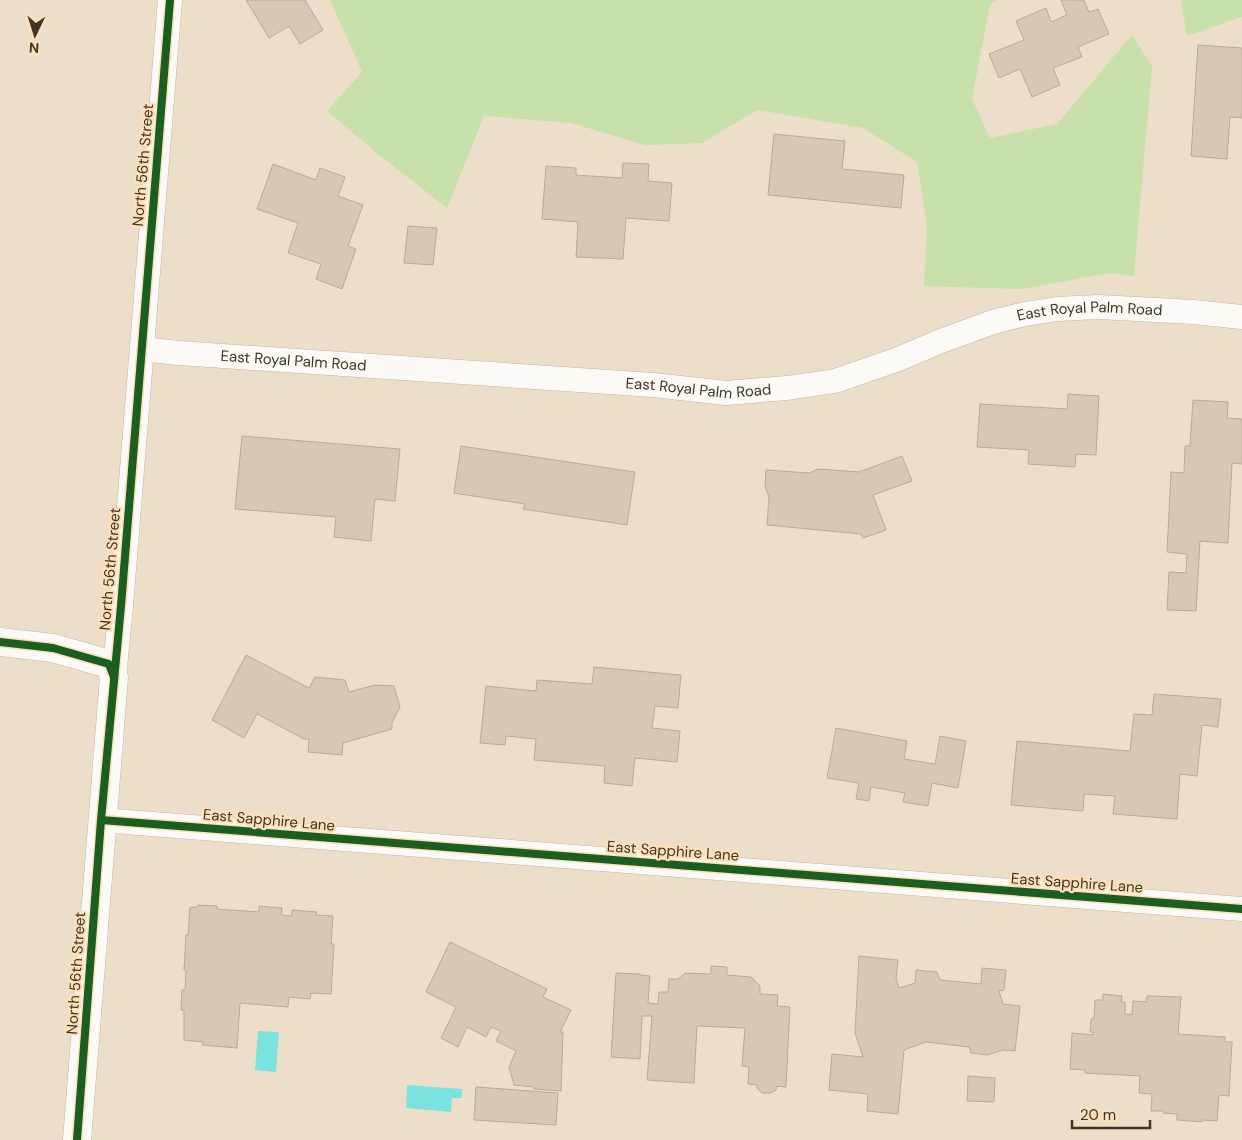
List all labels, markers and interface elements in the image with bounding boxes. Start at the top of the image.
north arrow [10,10,60,60]
text: N [28,39,40,57]
street label: North 56th Street [128,103,158,227]
street label: East Royal Palm Road [1015,297,1163,326]
street label: East Royal Palm Road [220,346,367,376]
street label: East Royal Palm Road [625,373,772,404]
street label: North 56th Street [95,507,125,631]
street label: East Sapphire Lane [202,804,336,836]
street label: East Sapphire Lane [606,836,740,866]
street label: East Sapphire Lane [1010,868,1144,898]
street label: North 56th Street [62,911,90,1035]
scale bar [1072,1098,1150,1130]
text: 20 m [1080,1105,1116,1125]

